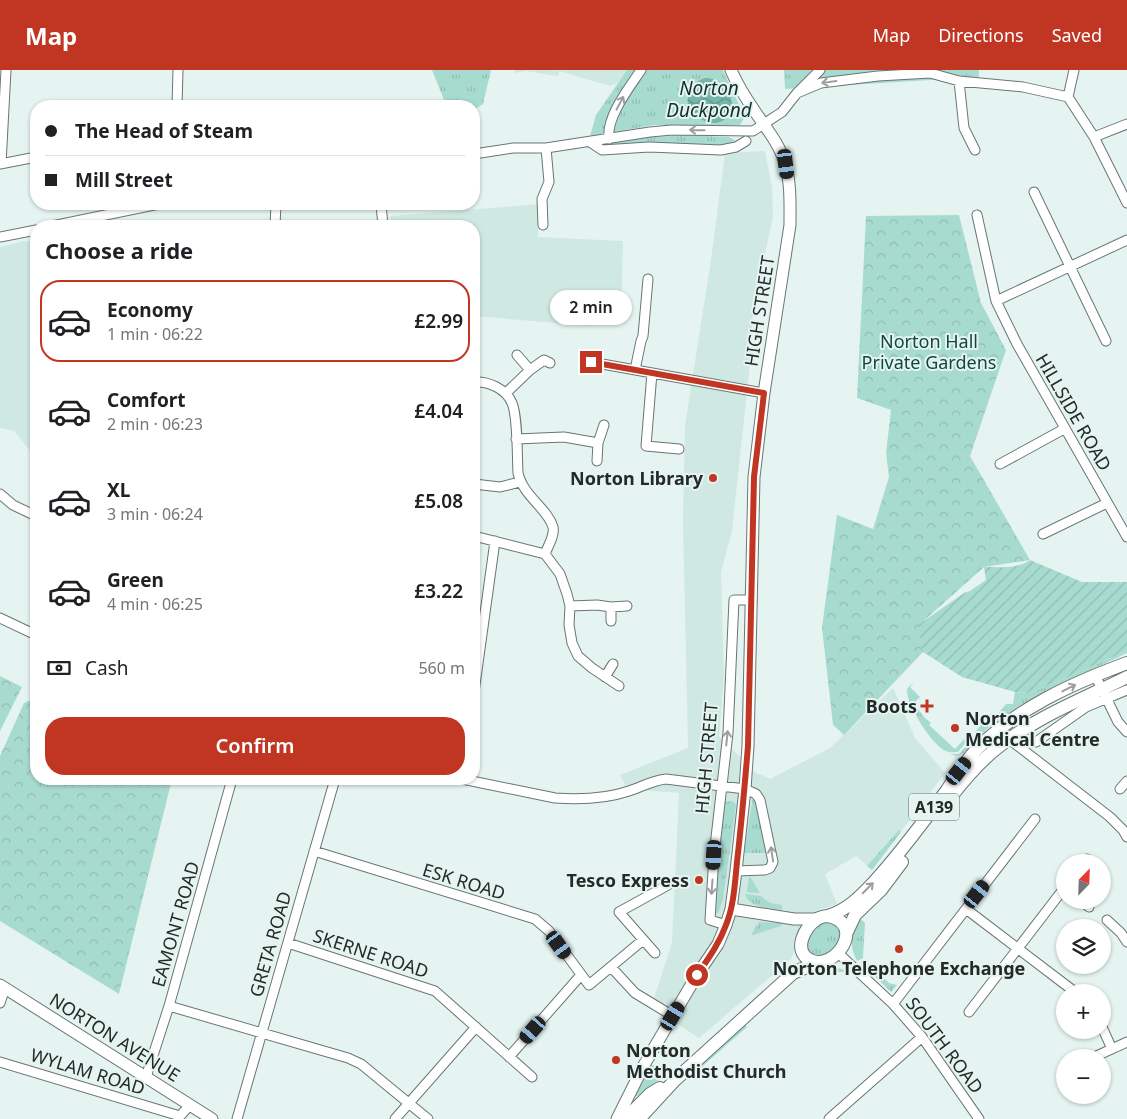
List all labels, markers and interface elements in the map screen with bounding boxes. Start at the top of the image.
text: Map [25,19,77,52]
text: Map [873,23,910,47]
text: Directions [938,23,1024,47]
text: Saved [1052,23,1102,47]
water label: Norton Duckpond [666,75,753,123]
one-way arrow [821,77,837,87]
one-way arrow [616,96,626,111]
text: The Head of Steam [75,118,253,144]
one-way arrow [690,126,706,135]
car [776,148,795,180]
text: Mill Street [75,167,173,193]
text: Choose a ride [45,235,193,265]
street label: HIGH STREET [738,254,780,368]
callout: 2 min [550,290,632,324]
text: 2 min [569,296,613,318]
text: Economy [107,297,193,323]
icon: car [47,299,92,344]
text: £2.99 [414,308,463,334]
text: 1 min · 06:22 [107,323,203,345]
park label: Norton Hall Private Gardens [862,329,996,374]
street label: HILLSIDE ROAD [1031,349,1117,475]
route end [580,351,602,373]
text: Comfort [107,387,186,413]
icon: car [47,389,92,434]
text: £4.04 [414,398,463,424]
text: 2 min · 06:23 [107,413,203,435]
place label: Norton Library [570,466,704,490]
marker: Norton Library [707,472,719,484]
text: XL [107,477,130,503]
icon: car [47,479,92,524]
text: £5.08 [414,488,463,514]
text: 3 min · 06:24 [107,503,203,525]
text: Green [107,567,164,593]
icon: car [47,569,92,614]
text: £3.22 [414,578,463,604]
text: 4 min · 06:25 [107,593,203,615]
icon: cash [45,654,73,682]
text: Cash [85,655,129,681]
text: 560 m [418,657,465,679]
one-way arrow [1061,683,1076,692]
place label: Boots [866,694,917,718]
marker: Boots [921,700,933,712]
street label: HIGH STREET [689,701,723,815]
place label: Norton Medical Centre [965,706,1100,751]
button: Confirm [45,717,465,775]
marker: Norton Medical Centre [949,722,961,734]
one-way arrow [722,730,732,746]
car [943,755,974,787]
road number: A139 [909,794,959,820]
car [705,840,722,870]
one-way arrow [767,847,777,863]
north arrow [1056,854,1111,909]
map controls [1056,854,1111,1104]
street label: ESK ROAD [420,857,508,905]
street label: EAMONT ROAD [146,858,204,990]
place label: Tesco Express [567,868,689,892]
marker: Tesco Express [693,874,705,886]
car [961,878,992,910]
one-way arrow [708,879,717,895]
one-way arrow [861,883,873,895]
street label: GRETA ROAD [243,888,297,1000]
button: layers [1056,919,1111,974]
street label: SKERNE ROAD [310,923,432,983]
car [544,928,573,962]
marker: Norton Telephone Exchange [893,943,905,955]
place label: Norton Telephone Exchange [773,956,1025,980]
route start [686,964,708,986]
button: + [1056,984,1111,1039]
street label: NORTON AVENUE [45,987,185,1087]
street label: SOUTH ROAD [901,992,989,1098]
car [658,999,687,1033]
car [517,1014,548,1046]
place label: Norton Methodist Church [626,1038,786,1083]
street label: WYLAM ROAD [28,1042,148,1100]
button: − [1056,1049,1111,1104]
marker: Norton Methodist Church [610,1054,622,1066]

